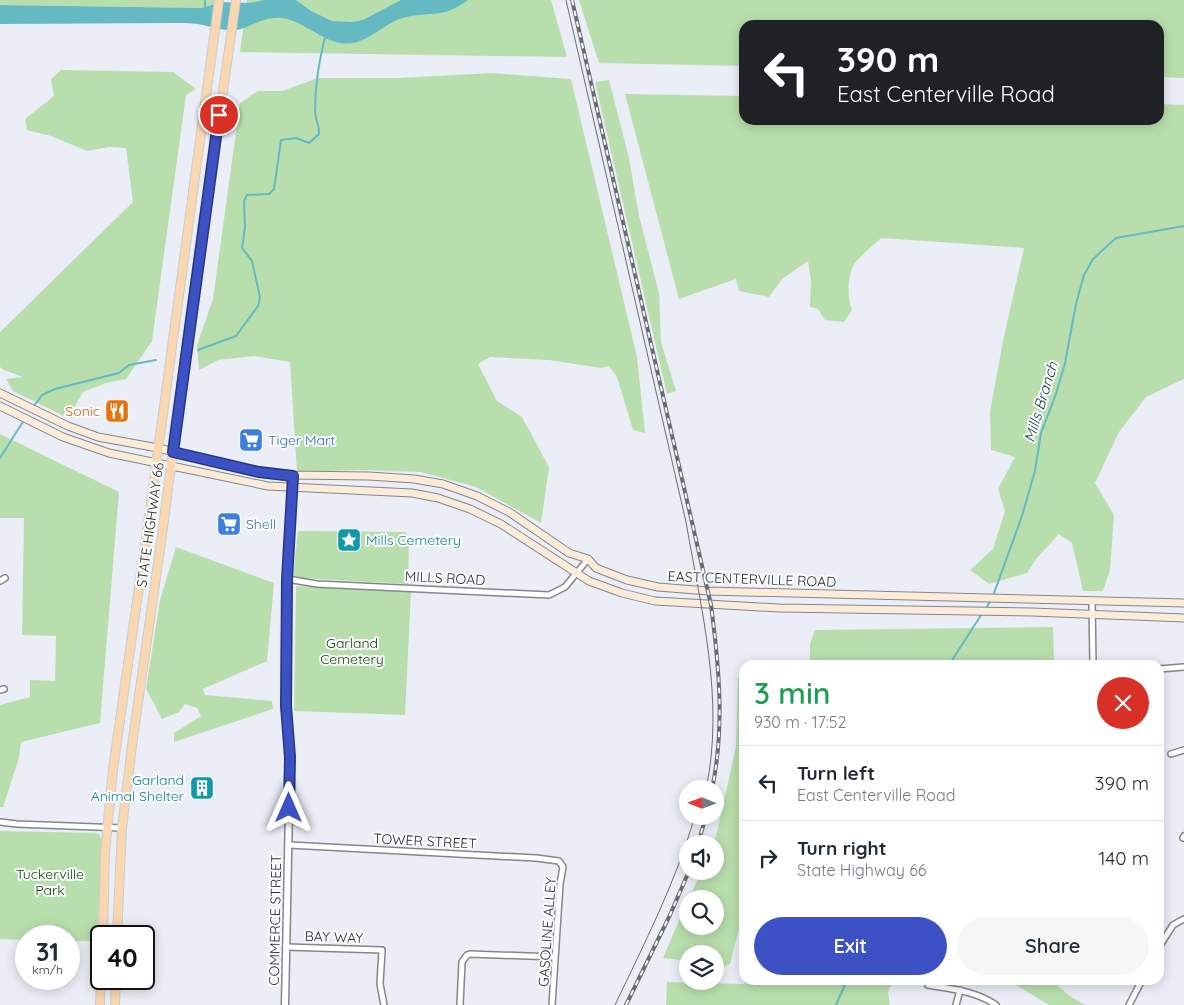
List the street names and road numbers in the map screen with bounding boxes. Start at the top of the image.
street label: STATE HIGHWAY 66 [132,461,168,589]
street label: MILLS ROAD [404,567,486,589]
street label: EAST CENTERVILLE ROAD [667,567,837,591]
street label: TOWER STREET [373,829,477,853]
street label: COMMERCE STREET [265,854,285,986]
street label: GASOLINE ALLEY [534,876,560,988]
street label: BAY WAY [304,927,364,947]

